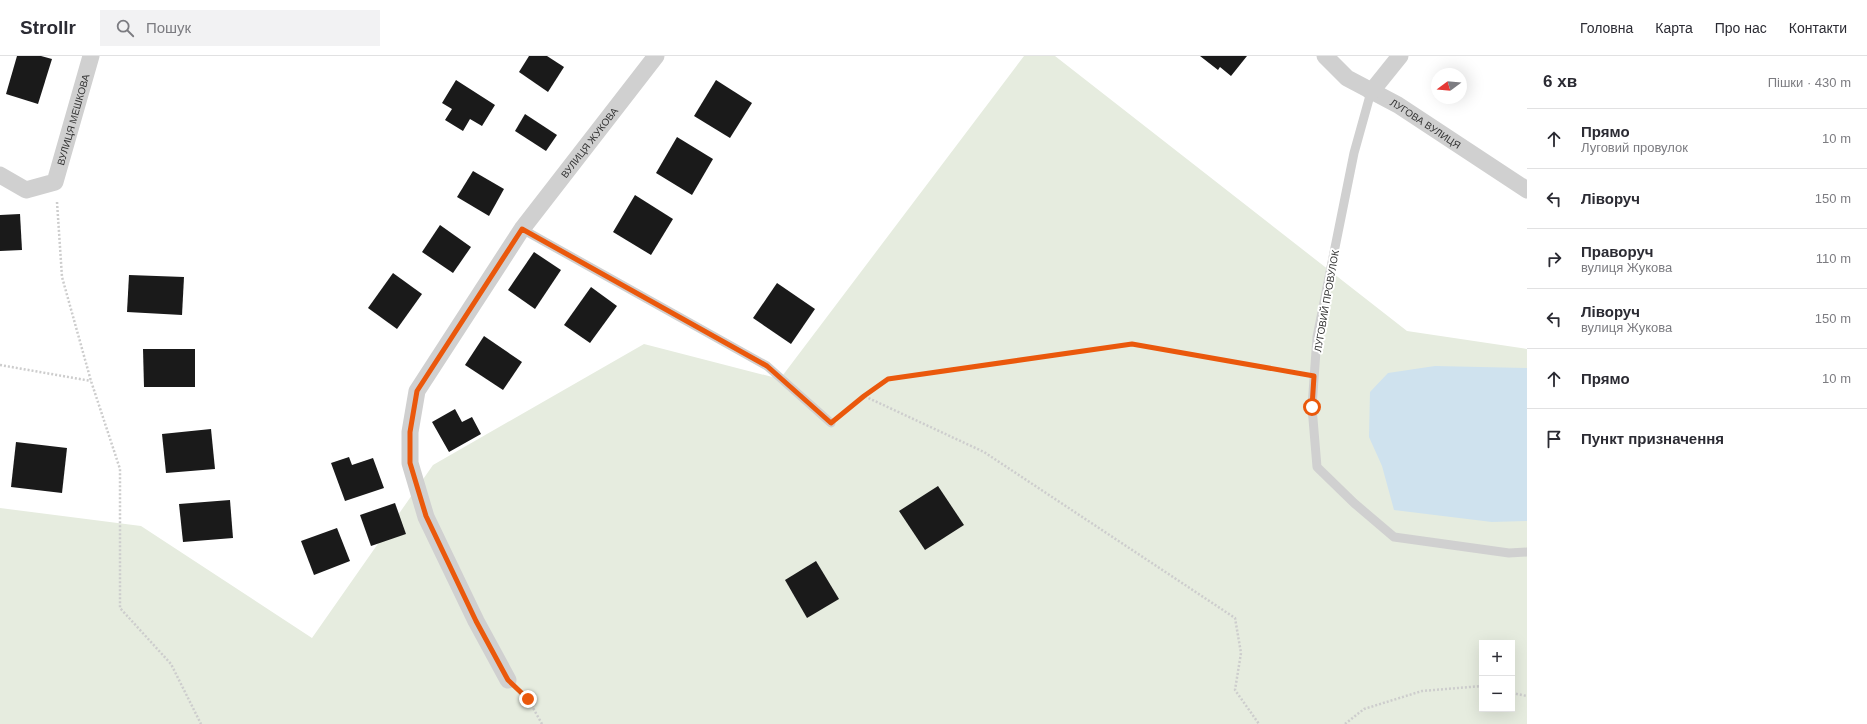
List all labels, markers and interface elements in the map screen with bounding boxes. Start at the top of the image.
search box [100,10,380,46]
text: Strollr [20,17,76,38]
icon: search [114,17,136,39]
text: Пошук [146,19,191,36]
text: Головна [1580,20,1633,36]
text: Карта [1655,20,1693,36]
text: Про нас [1715,20,1767,36]
text: Контакти [1789,20,1847,36]
north arrow [1431,68,1467,104]
text: 6 хв [1543,72,1577,91]
street label: ВУЛИЦЯ МЕШКОВА [55,73,92,167]
text: Пішки · 430 m [1768,75,1851,90]
street label: ЛУГОВА ВУЛИЦЯ [1388,97,1463,151]
street label: ВУЛИЦЯ ЖУКОВА [559,105,620,180]
text: Прямо [1581,123,1630,140]
icon: ahead [1543,128,1565,150]
text: 10 m [1822,131,1851,146]
text: Луговий провулок [1581,140,1688,155]
icon: left [1543,188,1565,210]
text: Ліворуч [1581,190,1640,207]
text: 150 m [1815,191,1851,206]
text: Праворуч [1581,243,1654,260]
icon: right [1543,248,1565,270]
street label: ЛУГОВИЙ ПРОВУЛОК [1311,249,1341,353]
text: 110 m [1816,251,1851,266]
text: вулиця Жукова [1581,260,1672,275]
text: Ліворуч [1581,303,1640,320]
icon: left [1543,308,1565,330]
text: 150 m [1815,311,1851,326]
text: вулиця Жукова [1581,320,1672,335]
icon: ahead [1543,368,1565,390]
text: Прямо [1581,370,1630,387]
text: 10 m [1822,371,1851,386]
route start [1303,398,1321,416]
icon: arrive [1543,428,1565,450]
text: Пункт призначення [1581,430,1724,447]
map controls [1479,640,1515,712]
button: + [1479,640,1515,676]
button: − [1479,676,1515,712]
route end [519,690,537,708]

